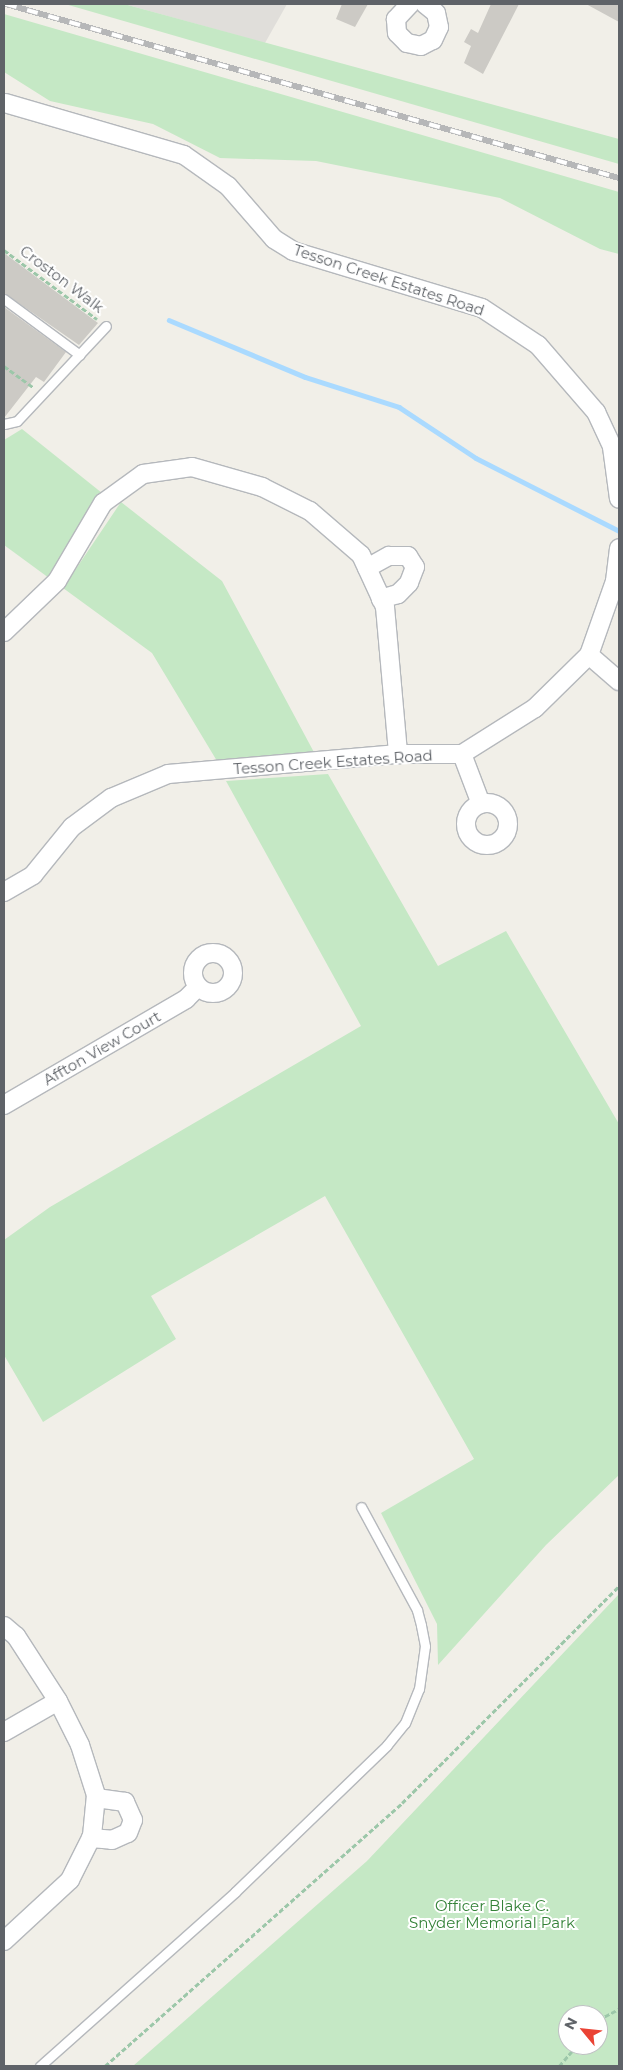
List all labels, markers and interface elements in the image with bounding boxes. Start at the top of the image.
street label: Tesson Creek Estates Road [291,241,487,319]
street label: Croston Walk [17,242,107,316]
street label: Tesson Creek Estates Road [233,746,433,778]
street label: Affton View Court [40,1007,164,1089]
park label: Officer Blake C. Snyder Memorial Park [409,1896,575,1931]
north arrow [558,2005,608,2055]
text: N [560,2014,581,2033]

